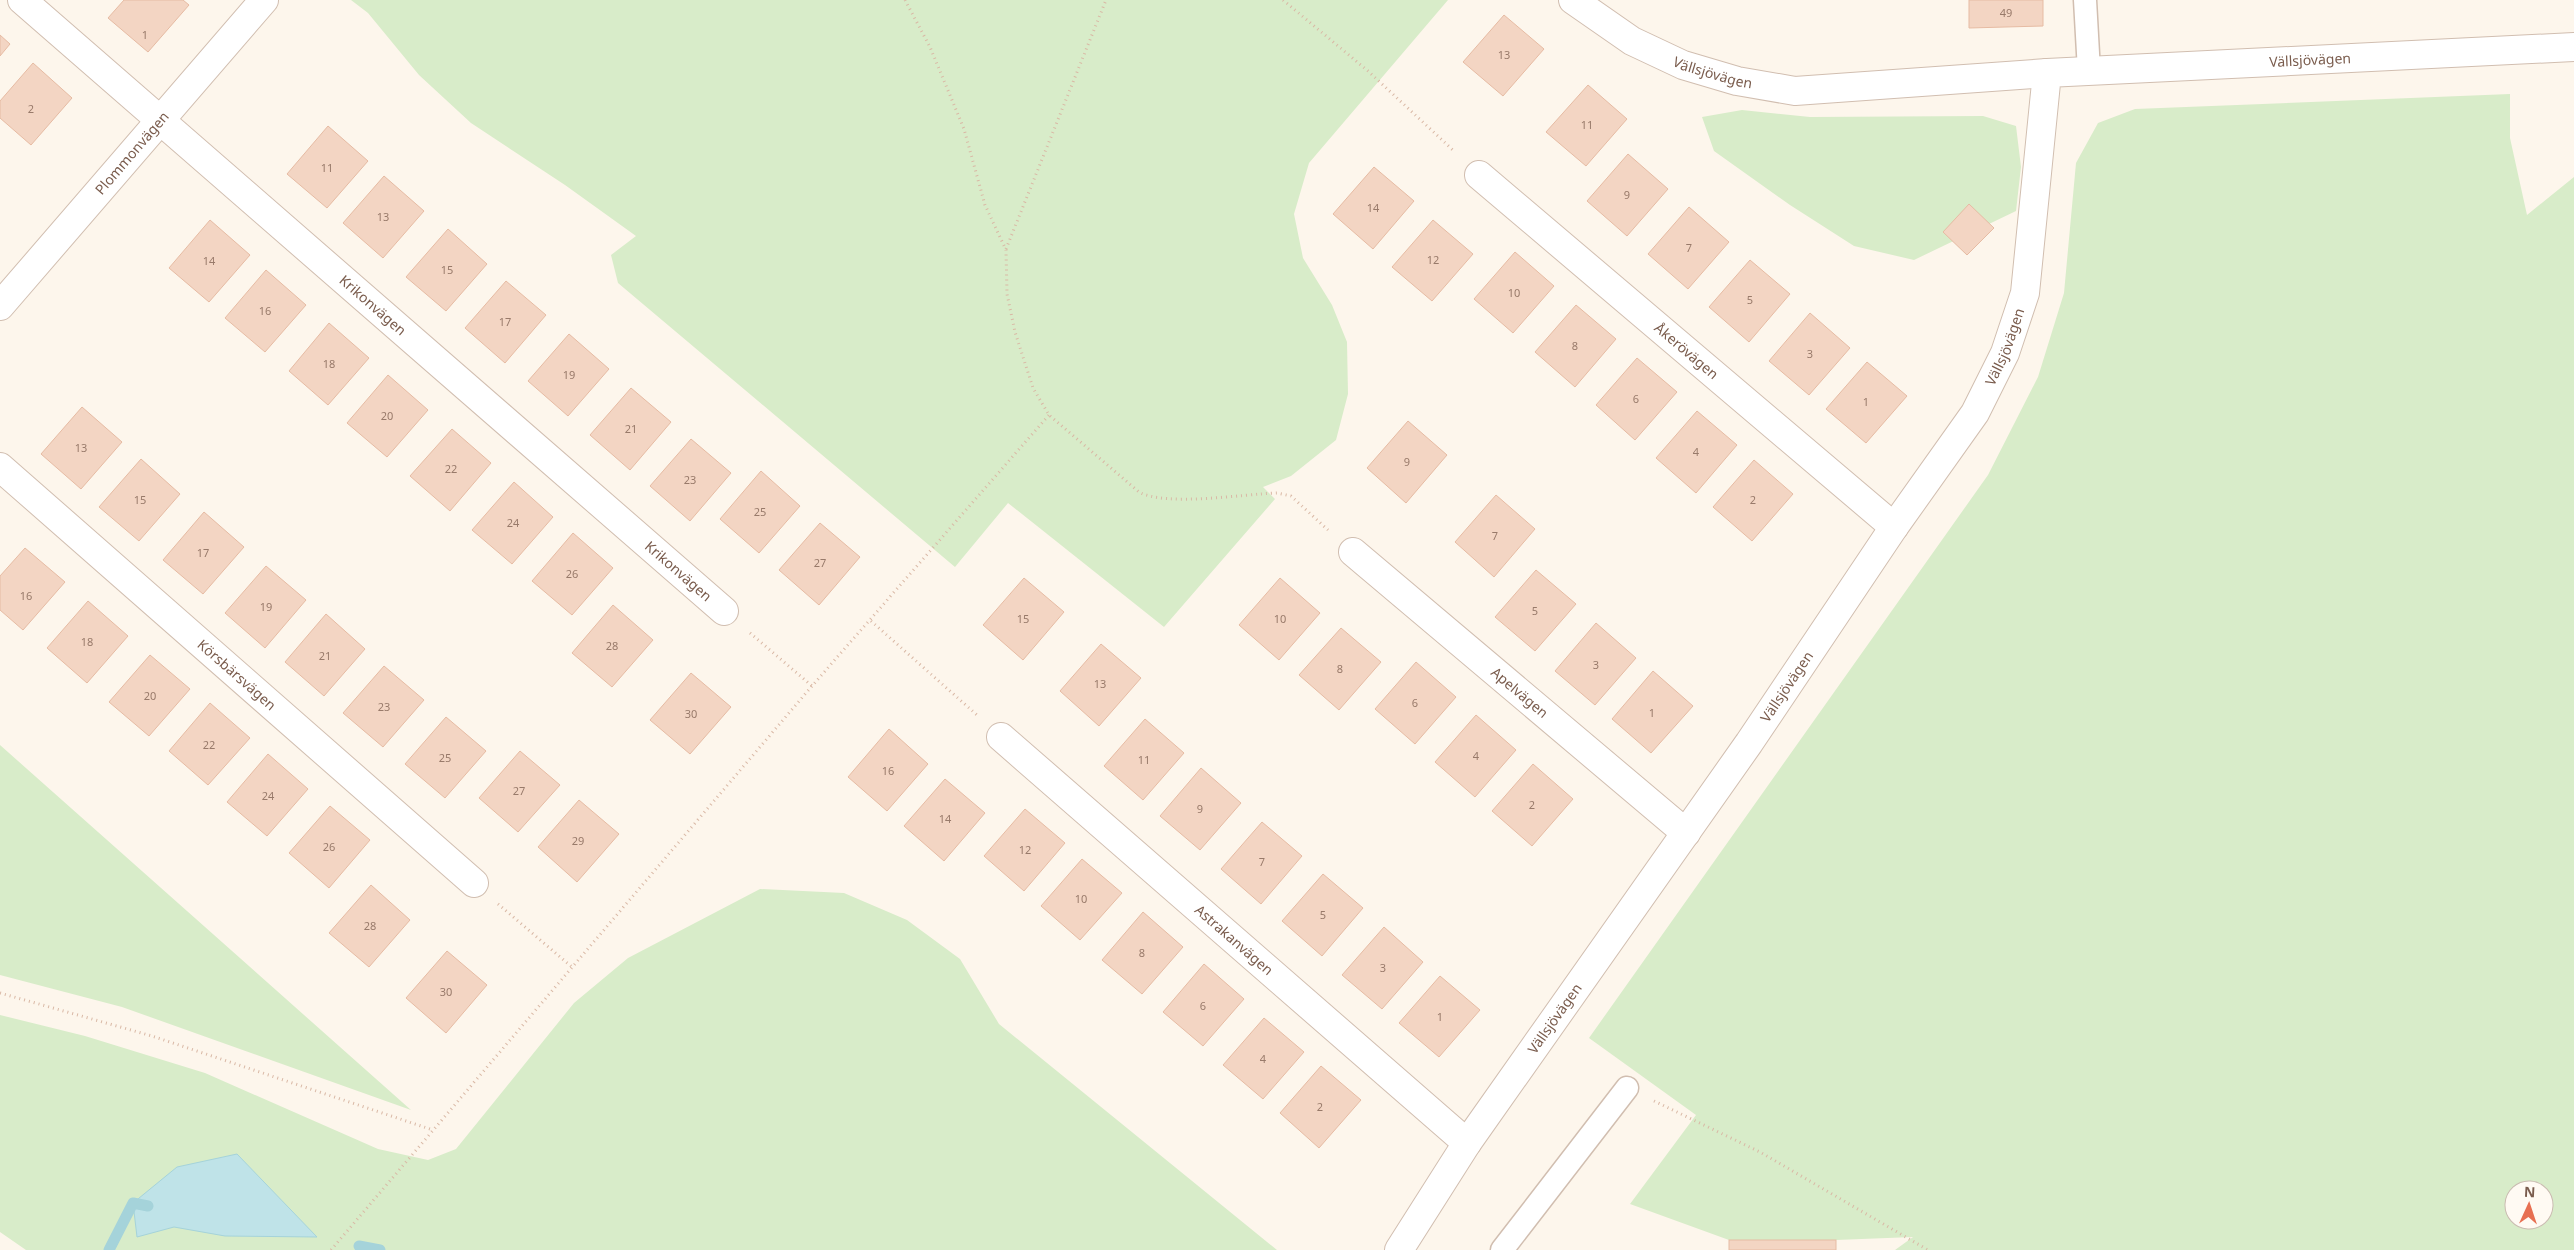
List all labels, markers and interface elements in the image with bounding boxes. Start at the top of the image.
house number: 49 [2000,5,2012,20]
house number: 1 [142,27,148,42]
house number: 13 [1498,47,1510,62]
street label: Vällsjövägen [2269,48,2351,71]
street label: Vällsjövägen [1670,52,1754,92]
house number: 2 [28,101,34,116]
street label: Plommonvägen [90,107,173,198]
house number: 11 [1581,117,1593,132]
house number: 11 [321,160,333,175]
house number: 9 [1624,187,1630,202]
house number: 14 [1367,200,1380,215]
house number: 13 [377,209,389,224]
house number: 7 [1686,240,1692,255]
house number: 12 [1427,252,1439,267]
house number: 14 [203,253,216,268]
house number: 15 [441,262,453,277]
street label: Krikonvägen [336,271,411,339]
house number: 10 [1508,285,1520,300]
house number: 5 [1747,292,1753,307]
house number: 16 [259,303,271,318]
street label: Vällsjövägen [1980,306,2028,389]
house number: 17 [499,314,511,329]
street label: Åkerövägen [1651,318,1723,383]
house number: 8 [1572,338,1578,353]
house number: 3 [1807,346,1813,361]
house number: 18 [323,356,335,371]
house number: 19 [563,367,575,382]
house number: 6 [1633,391,1639,406]
house number: 1 [1863,394,1869,409]
house number: 20 [381,408,393,423]
house number: 21 [625,421,637,436]
house number: 13 [75,440,87,455]
house number: 4 [1693,444,1700,459]
house number: 9 [1404,454,1410,469]
house number: 22 [445,461,457,476]
house number: 23 [684,472,696,487]
house number: 15 [134,492,146,507]
house number: 2 [1750,492,1756,507]
house number: 25 [754,504,766,519]
house number: 24 [507,515,520,530]
house number: 7 [1492,528,1498,543]
street label: Krikonvägen [641,536,716,605]
house number: 17 [197,545,209,560]
house number: 27 [814,555,826,570]
house number: 26 [566,566,578,581]
house number: 16 [20,588,32,603]
house number: 19 [260,599,272,614]
house number: 5 [1532,603,1538,618]
house number: 15 [1017,611,1029,626]
house number: 10 [1274,611,1286,626]
house number: 18 [81,634,93,649]
street label: Körsbärsvägen [194,635,280,714]
house number: 28 [606,638,618,653]
street label: Vällsjövägen [1756,647,1817,726]
house number: 21 [319,648,331,663]
house number: 3 [1593,657,1599,672]
house number: 8 [1337,661,1343,676]
street label: Apelvägen [1487,663,1553,722]
house number: 13 [1094,676,1106,691]
house number: 20 [144,688,156,703]
house number: 6 [1412,695,1418,710]
house number: 23 [378,699,390,714]
house number: 1 [1649,705,1655,720]
house number: 30 [685,706,697,721]
house number: 22 [203,737,215,752]
house number: 4 [1473,748,1480,763]
house number: 25 [439,750,451,765]
house number: 11 [1138,752,1150,767]
house number: 16 [882,763,894,778]
house number: 27 [513,783,525,798]
house number: 24 [262,788,275,803]
house number: 2 [1529,797,1535,812]
house number: 9 [1197,801,1203,816]
house number: 14 [939,811,952,826]
house number: 29 [572,833,584,848]
house number: 26 [323,839,335,854]
house number: 12 [1019,842,1031,857]
house number: 7 [1259,854,1265,869]
house number: 10 [1075,891,1087,906]
street label: Astrakanvägen [1191,900,1278,979]
house number: 5 [1320,907,1326,922]
house number: 28 [364,918,376,933]
house number: 8 [1139,945,1145,960]
house number: 3 [1380,960,1386,975]
street label: Vällsjövägen [1523,979,1586,1057]
house number: 30 [440,984,452,999]
house number: 6 [1200,998,1206,1013]
house number: 1 [1437,1009,1443,1024]
house number: 4 [1260,1051,1267,1066]
house number: 2 [1317,1099,1323,1114]
north arrow [2504,1180,2554,1230]
text: N [2524,1182,2536,1201]

